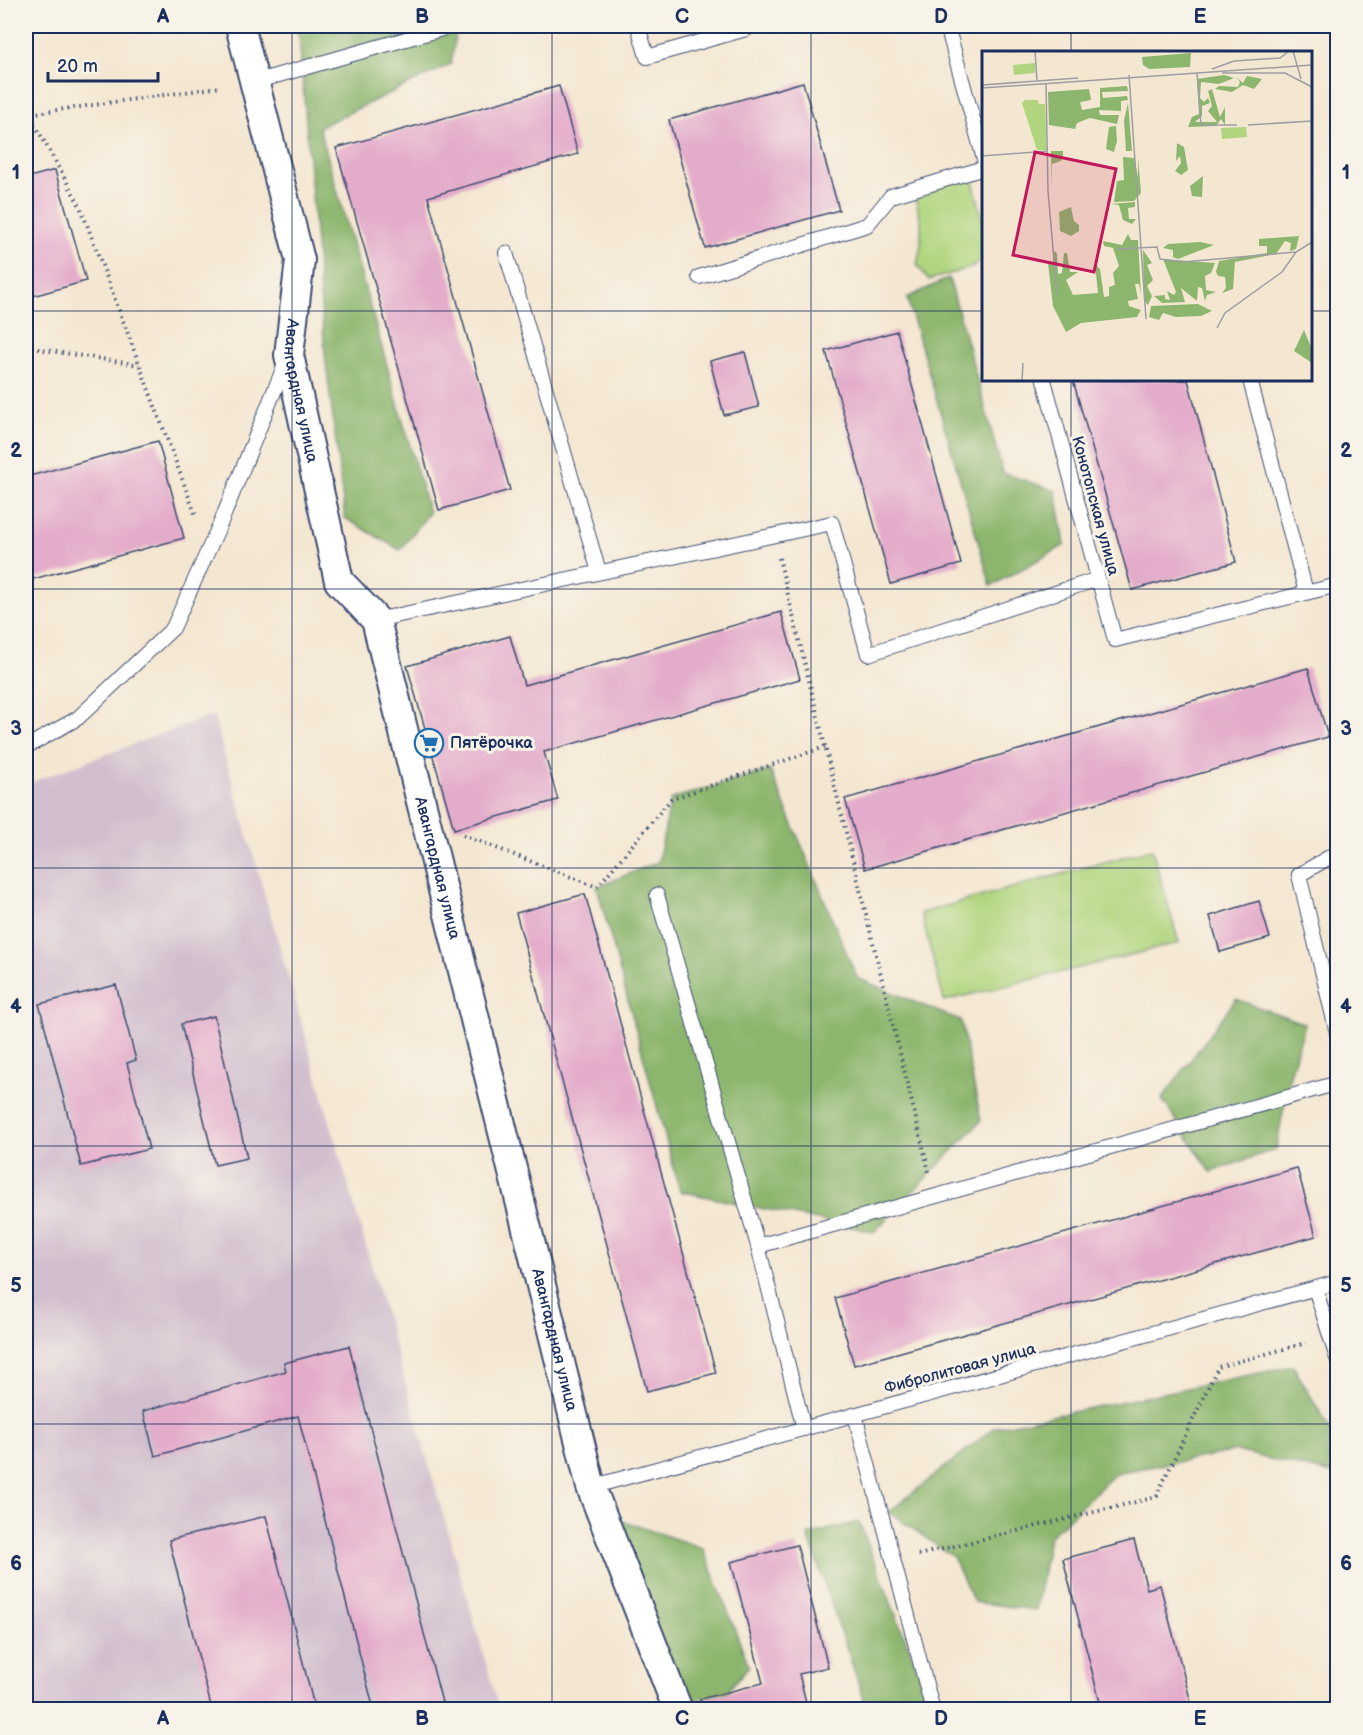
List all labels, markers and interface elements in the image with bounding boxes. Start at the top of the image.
text: A [156,5,170,29]
text: B [415,5,429,29]
text: C [675,5,689,29]
text: D [934,5,948,29]
text: E [1194,5,1207,29]
scale bar [48,45,158,83]
inset map [982,51,1312,381]
text: 20 m [57,56,98,77]
text: 1 [12,161,20,185]
text: 1 [1342,161,1350,185]
street label: Авангардная улица [280,317,322,465]
street label: Конотопская улица [1067,434,1123,578]
text: 2 [10,439,22,463]
text: 2 [1340,439,1352,463]
text: 3 [10,717,22,741]
text: 3 [1340,717,1352,741]
supermarket icon: Пятёрочка [413,727,445,759]
place label: Пятёрочка [450,734,533,753]
street label: Авангардная улица [410,794,464,942]
text: 4 [10,995,22,1019]
text: 4 [1340,995,1352,1019]
street label: Авангардная улица [527,1266,581,1414]
text: 5 [10,1274,22,1298]
text: 5 [1340,1274,1352,1298]
street label: Фибролитовая улица [882,1339,1038,1398]
text: 6 [10,1552,22,1576]
text: 6 [1340,1552,1352,1576]
text: A [156,1707,170,1731]
text: B [415,1707,429,1731]
text: C [675,1707,689,1731]
text: D [934,1707,948,1731]
text: E [1194,1707,1207,1731]

